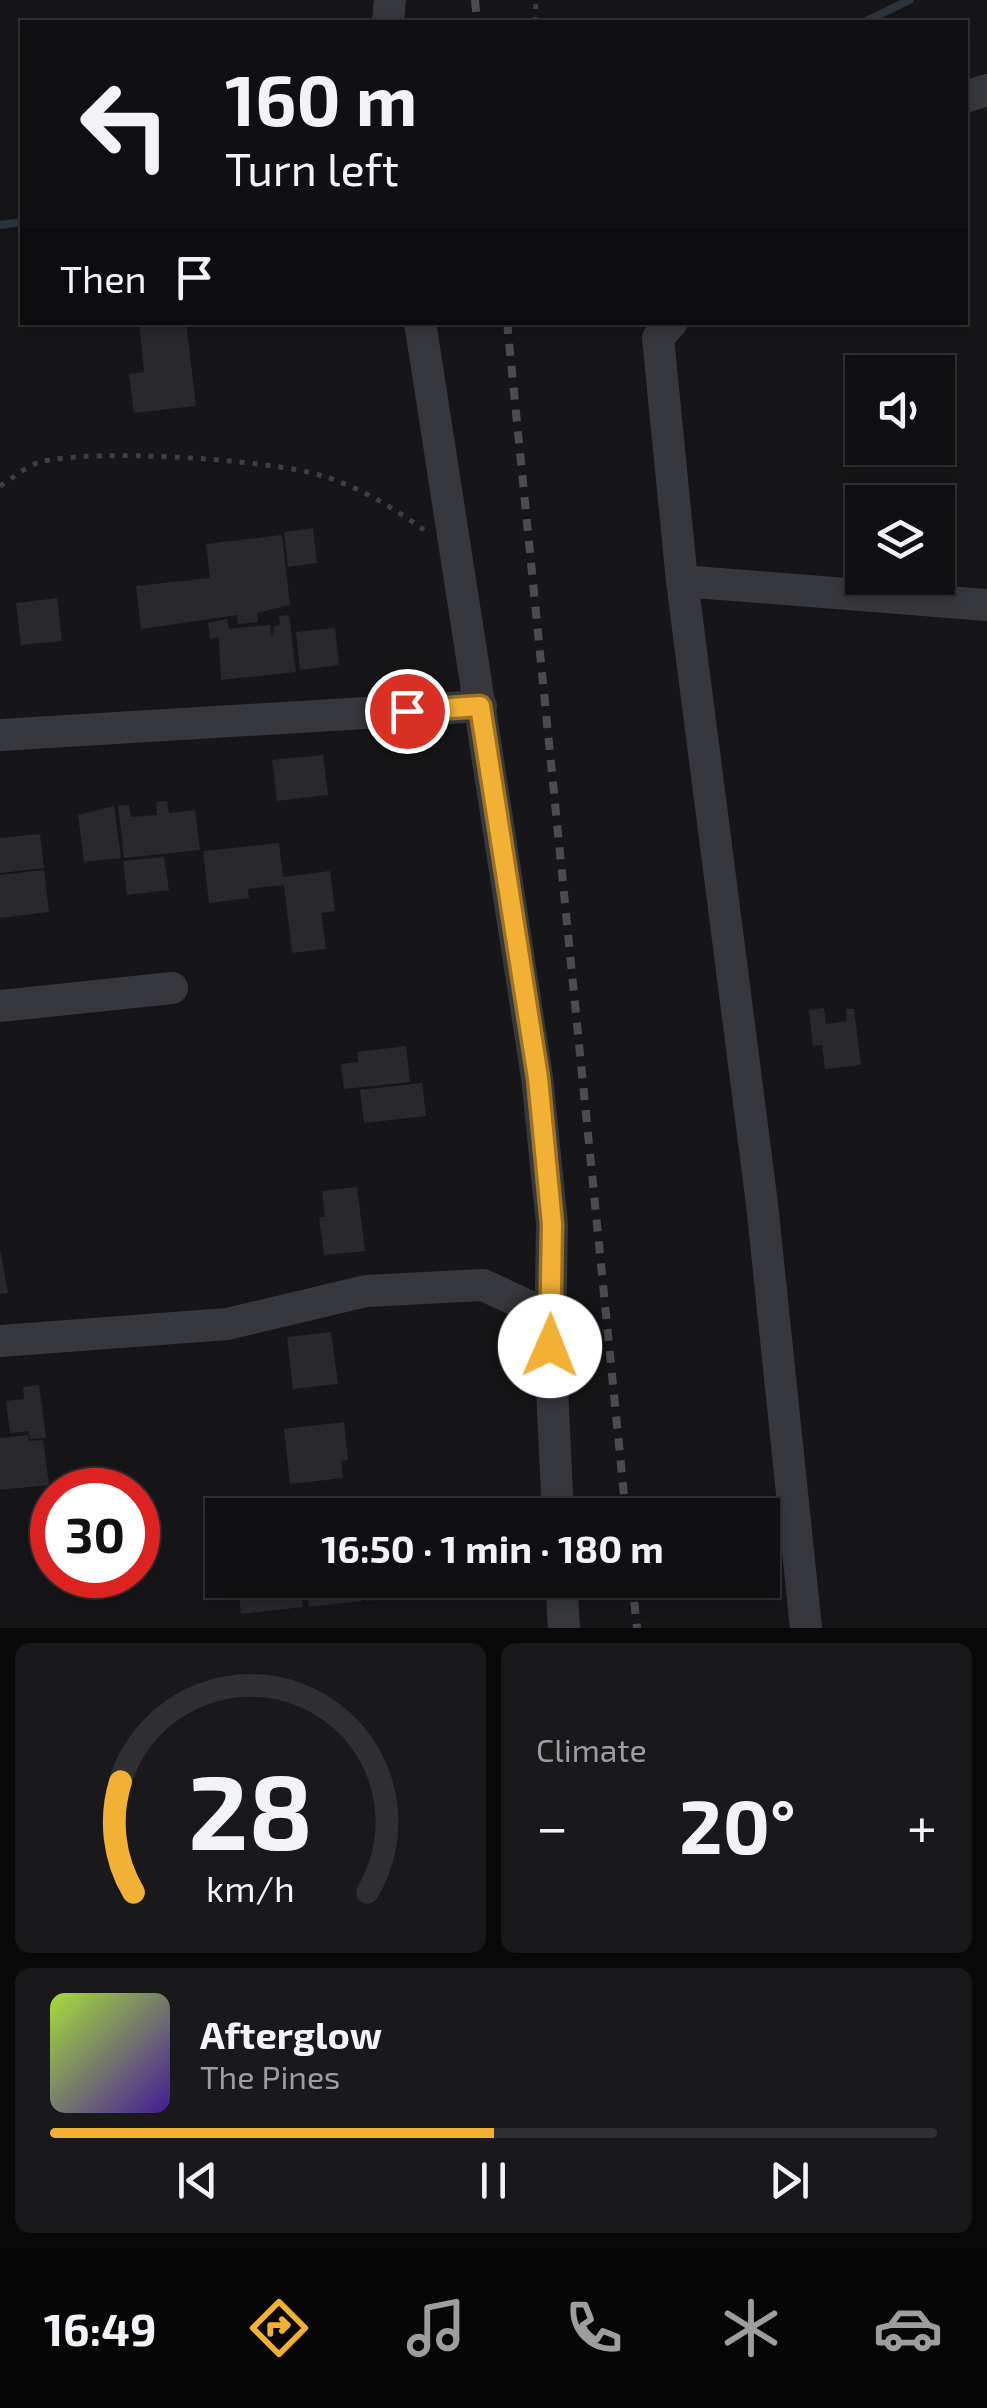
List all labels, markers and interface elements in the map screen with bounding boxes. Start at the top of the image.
text: 160 m [225,56,418,140]
icon: left [60,60,190,190]
text: Turn left [225,141,399,195]
icon: arrive [167,250,222,305]
text: Then [60,255,147,301]
map controls [845,355,955,595]
button: sound [845,355,955,465]
button: layers [845,485,955,595]
pin [365,669,450,754]
icon: arrive [380,684,435,739]
position arrow [498,1294,602,1398]
speed limit sign: 30 [30,1468,160,1598]
text: 16:50 · 1 min · 180 m [321,1525,664,1571]
text: Climate [536,1730,647,1768]
text: 28 [188,1746,313,1871]
text: 20° [679,1779,796,1869]
text: − [536,1792,568,1858]
text: + [907,1792,937,1858]
text: km/h [206,1866,295,1909]
text: Afterglow [200,2011,382,2057]
text: The Pines [200,2057,340,2095]
icon: previous [170,2153,225,2208]
icon: pause [466,2153,521,2208]
icon: next [762,2153,817,2208]
icon: directions [244,2293,314,2363]
icon: music [401,2293,471,2363]
icon: phone [559,2293,629,2363]
icon: climate [716,2293,786,2363]
icon: car [873,2293,943,2363]
text: 16:49 [44,2301,156,2355]

